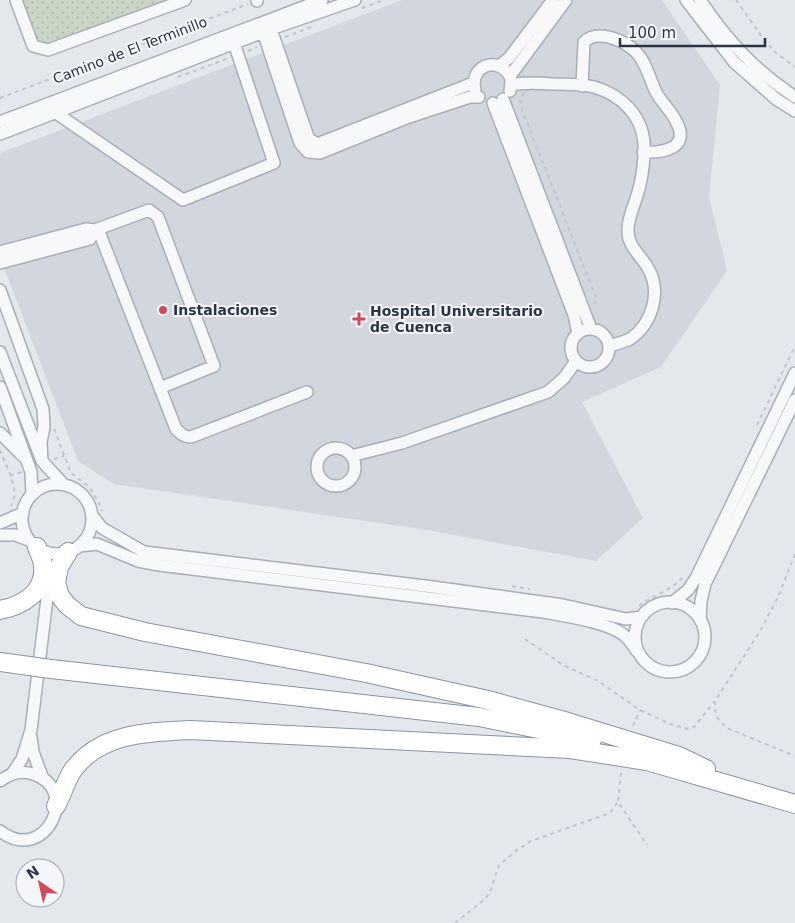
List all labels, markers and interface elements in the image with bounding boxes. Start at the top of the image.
street label: Camino de El Terminillo [51,13,209,87]
scale bar [620,15,765,47]
text: 100 m [628,24,676,42]
place label: Instalaciones [173,302,277,318]
place label: Hospital Universitario de Cuenca [370,303,543,335]
marker: Instalaciones [157,304,169,316]
marker: Hospital Universitario de Cuenca [352,312,366,326]
north arrow [15,858,65,908]
text: N [23,862,42,882]

